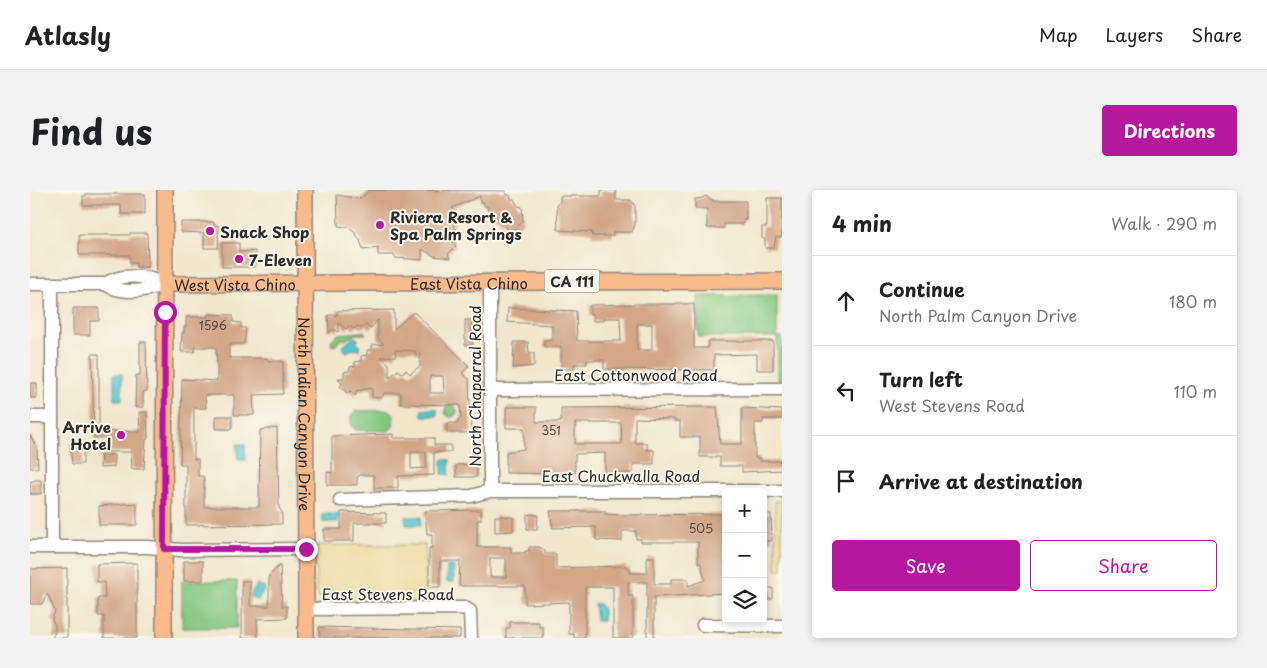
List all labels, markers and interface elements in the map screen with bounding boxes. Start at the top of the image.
text: Atlasly [25,17,111,53]
text: Map [1039,21,1078,48]
text: Layers [1106,21,1163,48]
text: Share [1191,21,1242,48]
text: Find us [30,104,152,157]
button: Directions [1102,105,1237,156]
place label: Riviera Resort & Spa Palm Springs [390,205,522,245]
text: 4 min [832,207,892,239]
text: Walk · 290 m [1111,211,1217,235]
marker: Riviera Resort & Spa Palm Springs [374,219,386,231]
place label: Snack Shop [220,220,309,243]
marker: Snack Shop [204,225,216,237]
place label: 7-Eleven [249,248,312,271]
marker: 7-Eleven [233,253,245,265]
road number: CA 111 [544,270,600,292]
street label: East Vista Chino [410,271,528,294]
street label: West Vista Chino [174,272,296,295]
text: Continue [879,275,965,303]
icon: ahead [832,287,860,315]
text: 180 m [1169,289,1217,313]
route start [154,301,177,324]
text: North Palm Canyon Drive [879,303,1077,327]
street label: North Chaparral Road [463,305,486,467]
house number: 1596 [199,316,227,334]
street label: North Indian Canyon Drive [294,317,317,511]
street label: East Cottonwood Road [554,363,718,386]
text: Turn left [879,365,963,393]
icon: left [832,377,860,405]
text: 110 m [1174,379,1217,403]
text: West Stevens Road [879,393,1025,417]
place label: Arrive Hotel [62,415,111,455]
house number: 351 [541,421,561,439]
marker: Arrive Hotel [115,429,127,441]
street label: East Chuckwalla Road [542,464,700,487]
icon: arrive [832,467,860,495]
text: Arrive at destination [879,467,1083,495]
map controls [722,488,767,623]
button: + [722,488,767,533]
house number: 505 [689,519,713,537]
button: − [722,533,767,578]
route end [295,538,318,561]
button: Save [832,540,1020,591]
button: Share [1030,540,1217,591]
button: layers [722,578,767,623]
street label: East Stevens Road [322,582,454,605]

